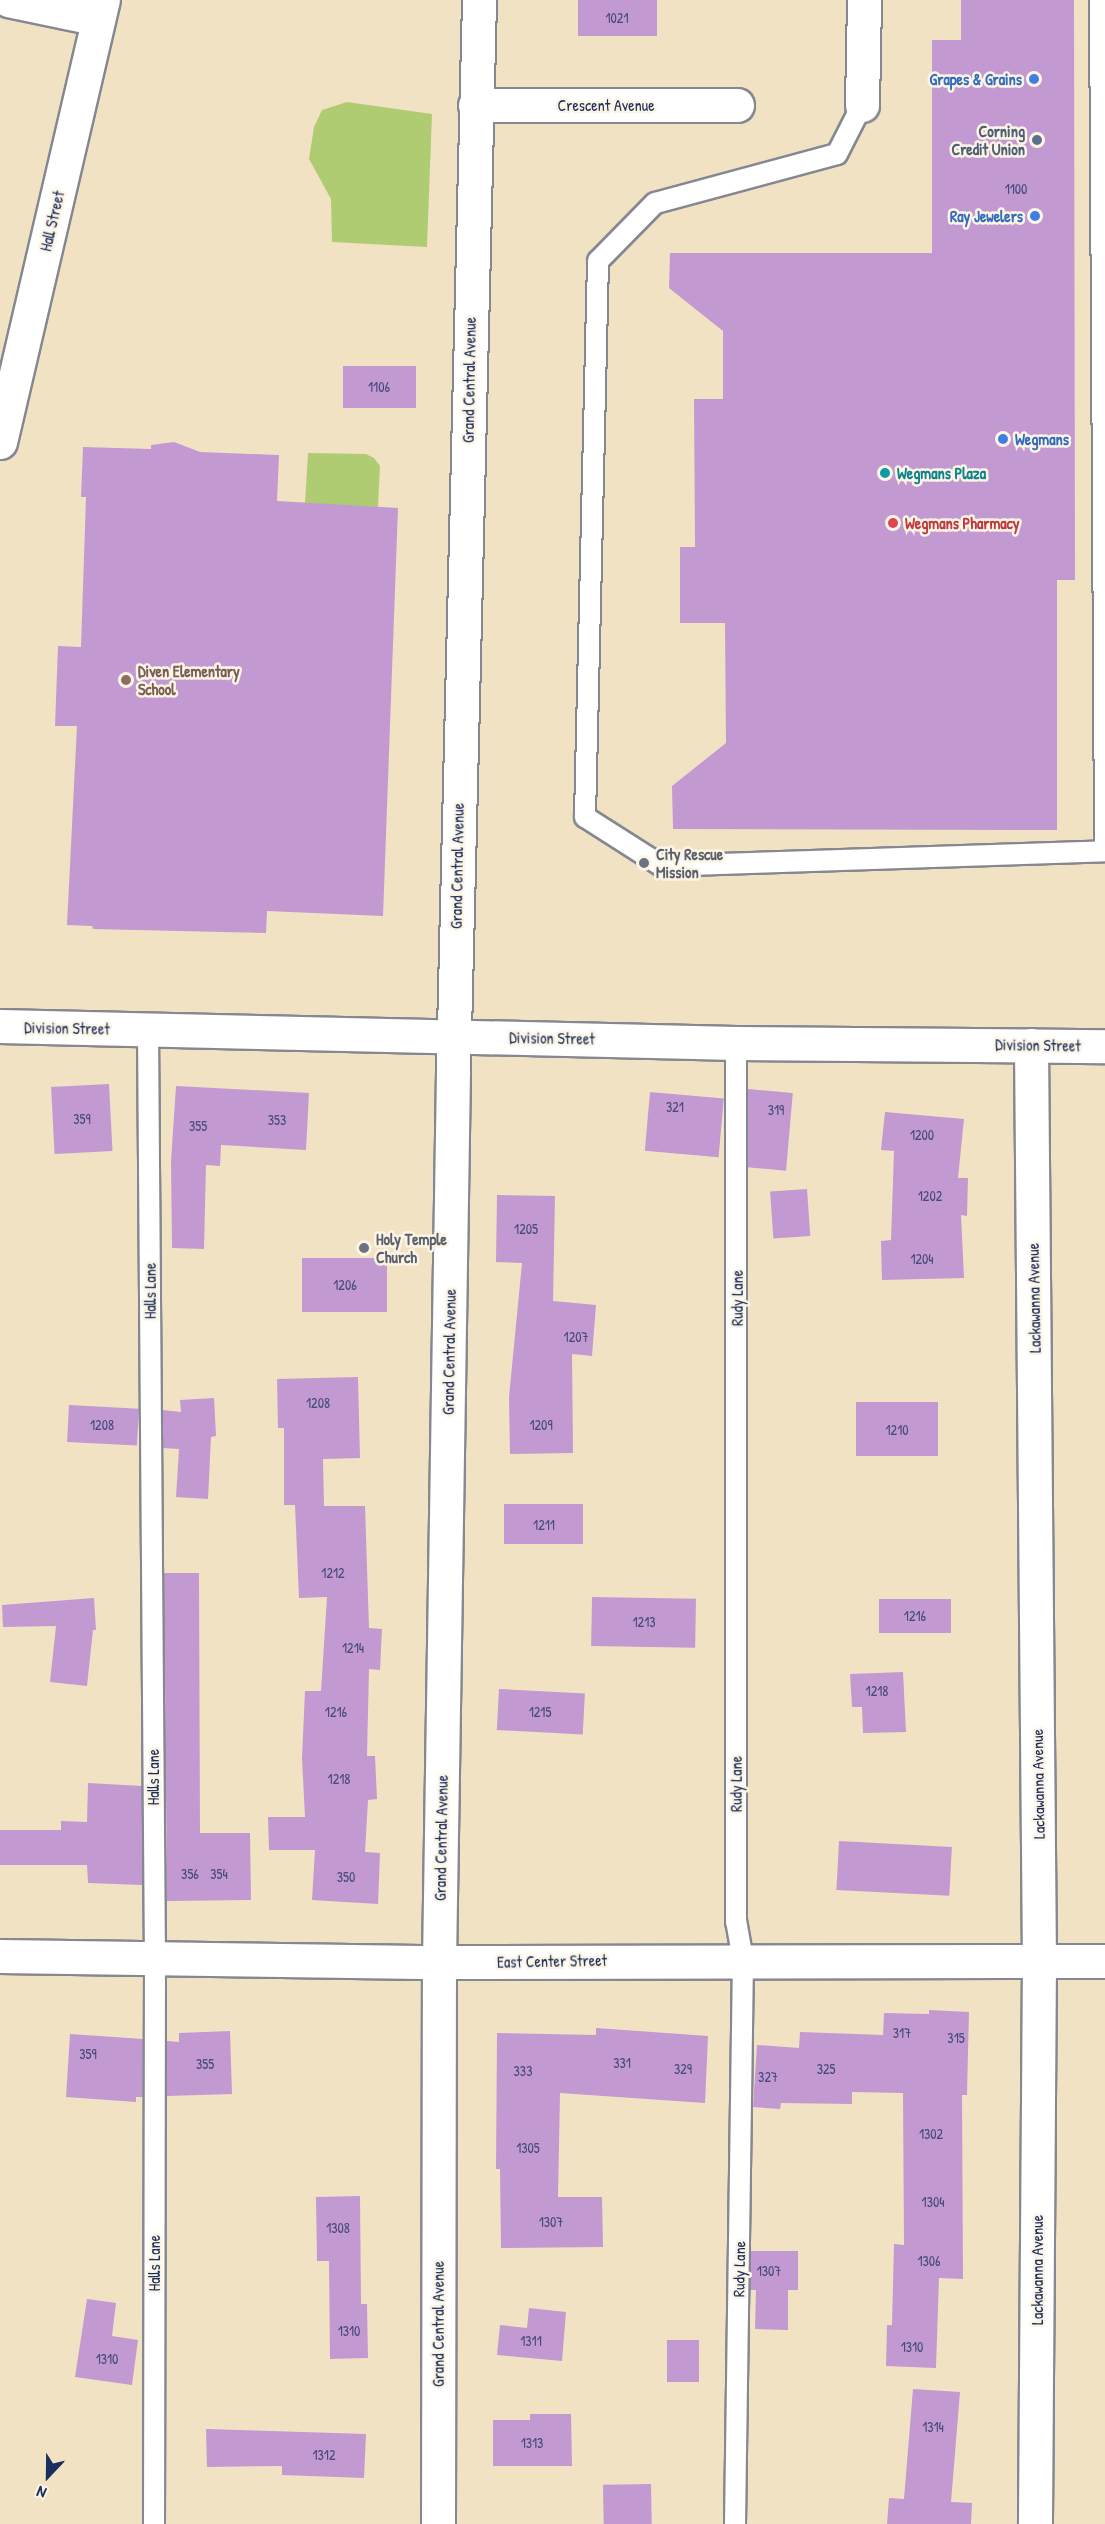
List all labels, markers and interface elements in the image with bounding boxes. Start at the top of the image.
house number: 1021 [606,10,628,26]
place label: Grapes & Grains [930,69,1022,89]
marker: Grapes & Grains [1027,72,1041,86]
street label: Crescent Avenue [557,95,655,115]
place label: Corning Credit Union [951,121,1025,159]
marker: Corning Credit Union [1030,133,1044,147]
house number: 1100 [1005,181,1027,197]
street label: Hall Street [36,189,68,253]
place label: Ray Jewelers [950,206,1023,226]
marker: Ray Jewelers [1028,209,1042,223]
street label: Grand Central Avenue [458,317,480,443]
house number: 1106 [368,379,390,395]
place label: Wegmans [1015,429,1069,449]
marker: Wegmans [996,432,1010,446]
place label: Wegmans Plaza [897,463,986,483]
marker: Wegmans Plaza [878,466,892,480]
place label: Wegmans Pharmacy [905,513,1020,533]
marker: Wegmans Pharmacy [886,516,900,530]
place label: Diven Elementary School [138,661,240,699]
marker: Diven Elementary School [119,673,133,687]
street label: Grand Central Avenue [446,803,468,929]
place label: City Rescue Mission [656,844,723,882]
marker: City Rescue Mission [637,856,651,870]
street label: Division Street [24,1018,110,1038]
street label: Division Street [509,1028,595,1048]
street label: Division Street [995,1035,1081,1055]
house number: 321 [666,1099,684,1115]
house number: 319 [768,1102,784,1118]
house number: 359 [73,1111,91,1127]
house number: 353 [268,1112,286,1128]
house number: 355 [189,1118,207,1134]
house number: 1200 [910,1127,934,1143]
house number: 1202 [918,1188,942,1204]
house number: 1205 [514,1221,538,1237]
place label: Holy Temple Church [376,1229,447,1267]
marker: Holy Temple Church [357,1241,371,1255]
street label: Lackawanna Avenue [1023,1243,1045,1353]
house number: 1204 [910,1251,934,1267]
street label: Halls Lane [140,1263,160,1319]
street label: Rudy Lane [727,1270,747,1326]
house number: 1206 [333,1277,357,1293]
street label: Grand Central Avenue [438,1289,460,1415]
house number: 1207 [564,1329,588,1345]
house number: 1208 [306,1395,330,1411]
house number: 1208 [90,1417,114,1433]
house number: 1209 [529,1417,553,1433]
house number: 1210 [886,1422,908,1438]
house number: 1211 [533,1517,555,1533]
house number: 1212 [321,1565,345,1581]
house number: 1216 [904,1608,926,1624]
house number: 1213 [633,1614,655,1630]
house number: 1214 [342,1640,364,1656]
house number: 1218 [866,1683,888,1699]
house number: 1216 [325,1704,347,1720]
house number: 1215 [529,1704,551,1720]
street label: Lackawanna Avenue [1027,1729,1049,1839]
street label: Halls Lane [143,1749,163,1805]
street label: Rudy Lane [726,1756,746,1812]
house number: 1218 [328,1771,350,1787]
street label: Grand Central Avenue [430,1775,452,1901]
house number: 356 [181,1866,199,1882]
house number: 354 [210,1866,228,1882]
house number: 350 [337,1869,355,1885]
street label: East Center Street [497,1950,607,1972]
house number: 317 [893,2025,911,2041]
house number: 315 [947,2030,965,2046]
house number: 359 [79,2046,97,2062]
house number: 331 [613,2055,631,2071]
house number: 355 [196,2056,214,2072]
house number: 329 [674,2061,692,2077]
house number: 325 [817,2061,835,2077]
house number: 333 [514,2063,532,2079]
house number: 327 [758,2069,778,2085]
house number: 1302 [919,2126,943,2142]
house number: 1305 [516,2140,540,2156]
house number: 1304 [922,2194,944,2210]
house number: 1307 [539,2214,563,2230]
street label: Lackawanna Avenue [1027,2215,1047,2325]
house number: 1308 [326,2220,350,2236]
street label: Halls Lane [144,2235,164,2291]
street label: Rudy Lane [729,2241,749,2297]
house number: 1306 [917,2253,941,2269]
street label: Grand Central Avenue [428,2261,448,2387]
house number: 1307 [757,2263,781,2279]
house number: 1310 [338,2323,360,2339]
house number: 1311 [520,2333,542,2349]
house number: 1310 [901,2339,923,2355]
house number: 1310 [96,2351,118,2367]
house number: 1314 [922,2419,944,2435]
house number: 1313 [521,2435,543,2451]
north arrow [18,2446,78,2506]
house number: 1312 [313,2447,335,2463]
text: N [33,2481,49,2504]

